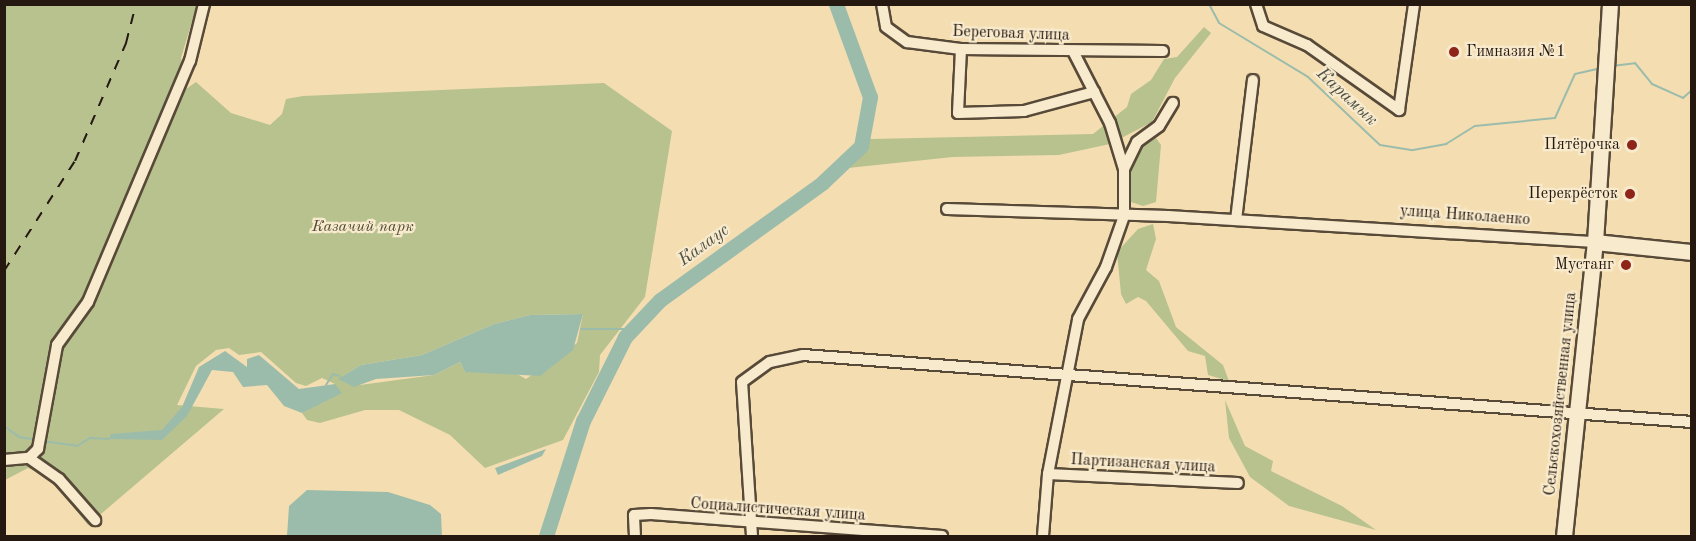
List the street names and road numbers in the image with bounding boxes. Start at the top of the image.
street label: Береговая улица [952,22,1070,46]
street label: улица Николаенко [1399,202,1531,230]
street label: Сельскохозяйственная улица [1541,291,1581,497]
street label: Партизанская улица [1070,451,1216,477]
street label: Социалистическая улица [690,494,866,526]

